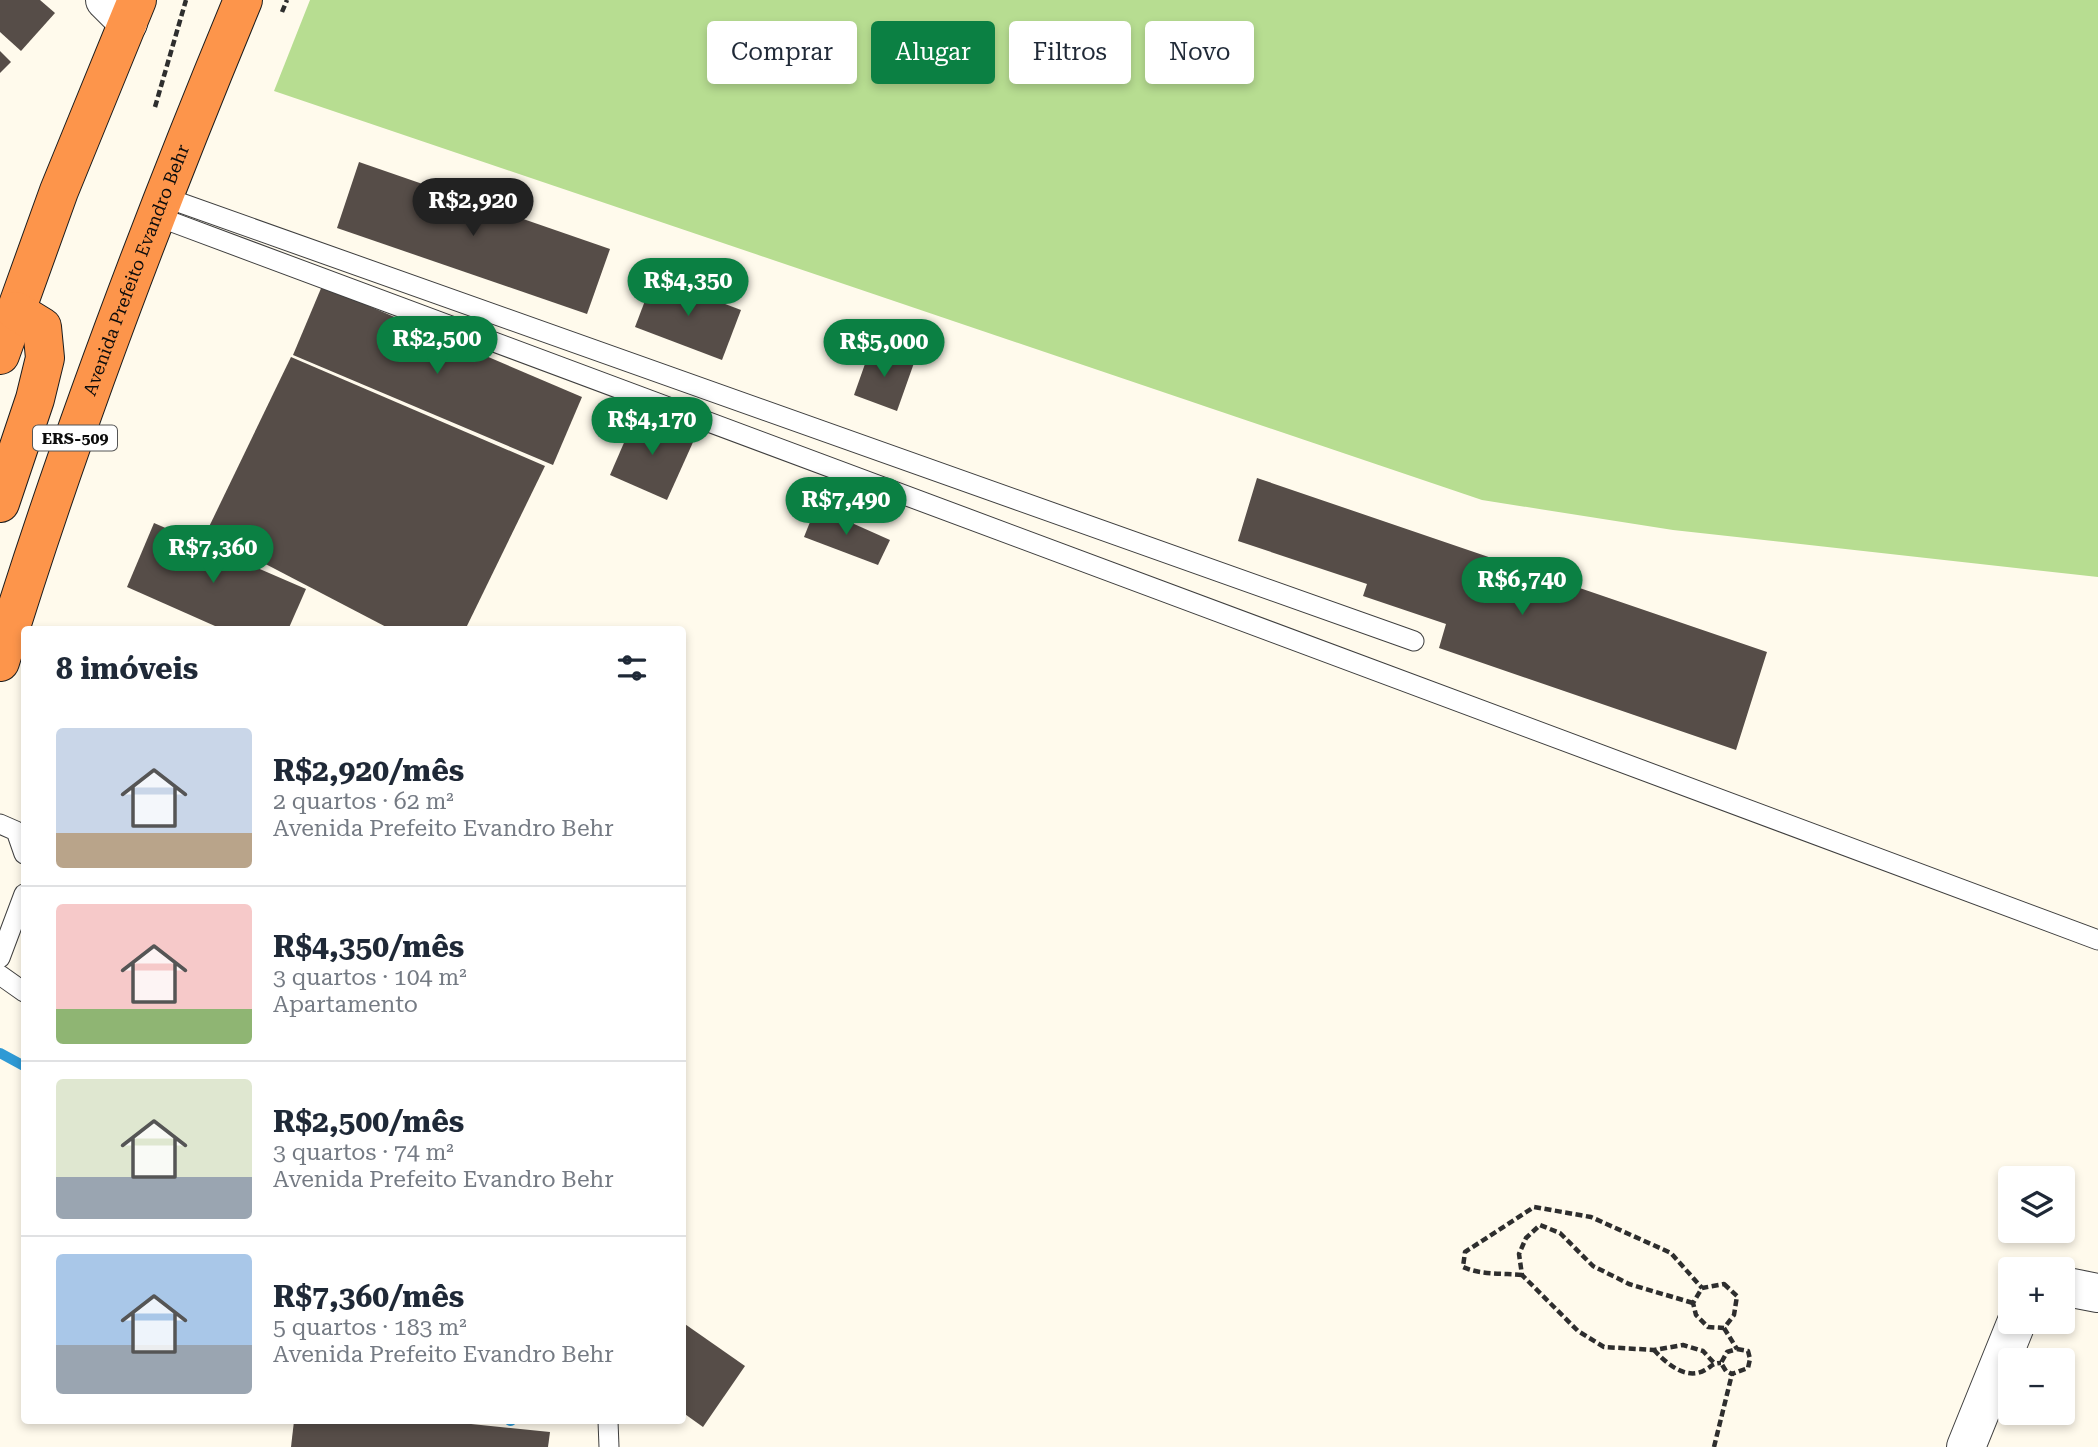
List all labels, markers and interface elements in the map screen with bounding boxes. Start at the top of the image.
chip: Comprar [707,21,857,84]
chip: Alugar [871,21,995,84]
chip: Filtros [1009,21,1131,84]
chip: Novo [1145,21,1254,84]
street label: Avenida Prefeito Evandro Behr [79,141,193,398]
pin: R$2,920 [408,178,538,238]
text: R$2,920 [429,187,517,214]
pin: R$4,350 [623,258,753,318]
text: R$4,350 [644,267,732,294]
pin: R$2,500 [372,316,502,376]
pin: R$5,000 [819,320,949,379]
text: R$2,500 [393,325,481,352]
text: R$5,000 [840,328,928,355]
pin: R$4,170 [587,398,717,457]
text: R$4,170 [608,406,696,433]
road number: ERS-509 [33,426,117,450]
pin: R$7,490 [781,477,911,537]
text: R$7,490 [802,486,890,513]
pin: R$7,360 [148,526,278,585]
text: R$7,360 [169,534,257,561]
pin: R$6,740 [1457,558,1587,617]
text: R$6,740 [1478,566,1566,593]
icon: filters [613,649,651,687]
text: 8 imóveis [56,651,198,686]
text: R$2,920/mês [273,753,464,788]
icon: home [112,756,196,840]
text: 2 quartos · 62 m² [273,788,454,815]
text: Avenida Prefeito Evandro Behr [273,815,614,842]
text: R$4,350/mês [273,929,464,964]
icon: home [112,932,196,1016]
text: 3 quartos · 104 m² [273,964,467,991]
text: Apartamento [273,991,418,1018]
text: R$2,500/mês [273,1104,464,1139]
icon: home [112,1107,196,1191]
text: 3 quartos · 74 m² [273,1139,454,1166]
text: Avenida Prefeito Evandro Behr [273,1166,614,1193]
map controls [1998,1166,2075,1425]
button: layers [1998,1166,2075,1243]
button: + [1998,1257,2075,1334]
text: R$7,360/mês [273,1279,464,1314]
icon: home [112,1282,196,1366]
text: 5 quartos · 183 m² [273,1314,467,1341]
text: Avenida Prefeito Evandro Behr [273,1341,614,1368]
button: − [1998,1348,2075,1425]

